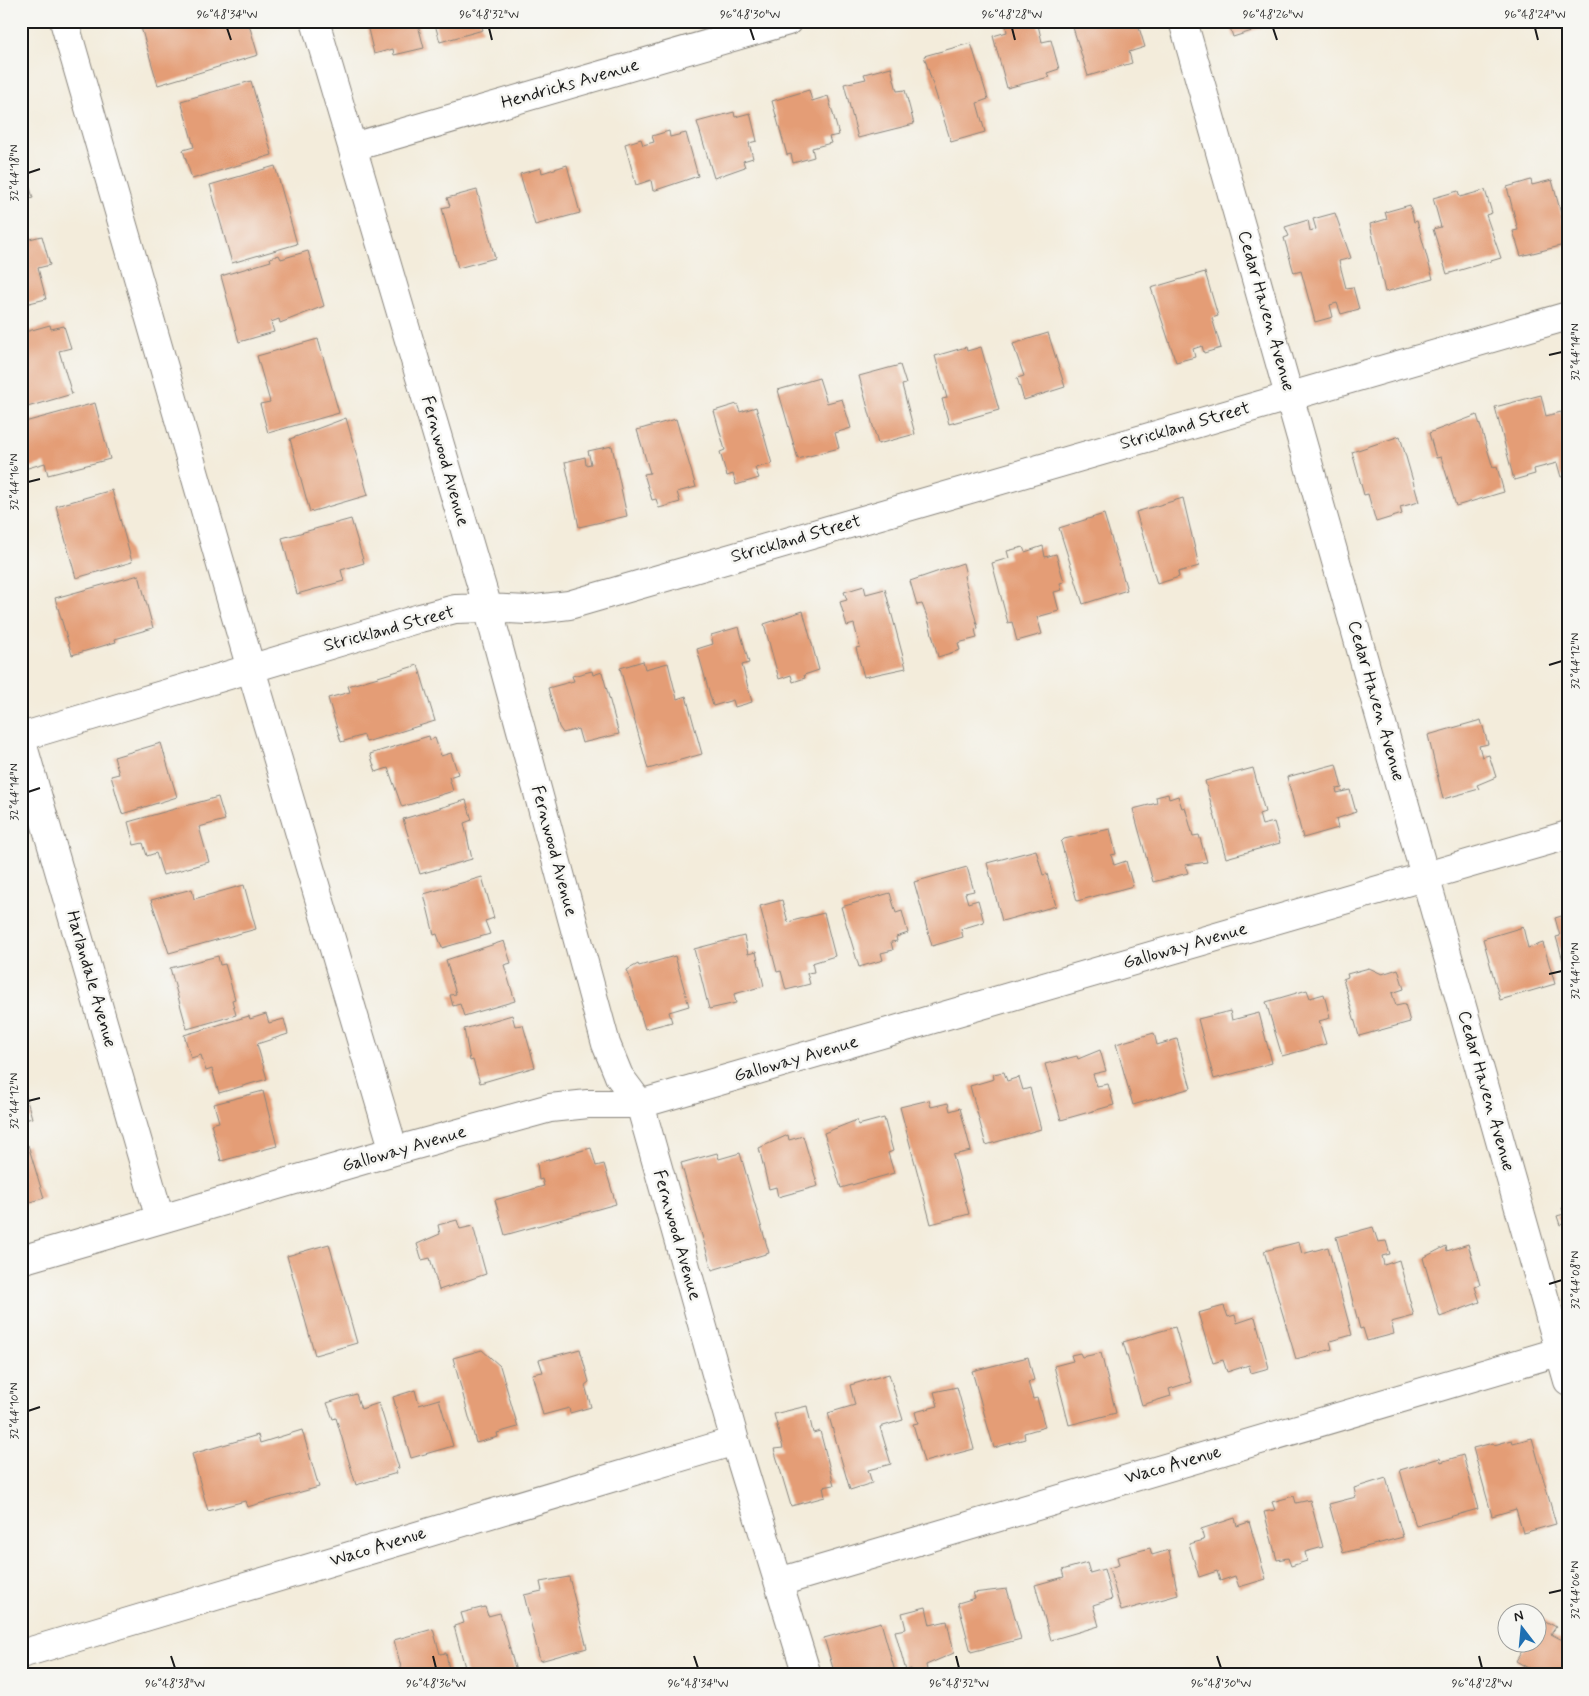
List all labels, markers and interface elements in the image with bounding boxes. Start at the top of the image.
text: 96°48'34"W [197,7,257,23]
text: 96°48'32"W [459,7,519,23]
text: 96°48'30"W [720,7,780,23]
text: 96°48'28"W [982,7,1042,23]
text: 96°48'26"W [1243,7,1303,23]
text: 96°48'24"W [1504,7,1566,23]
street label: Hendricks Avenue [498,53,642,115]
text: 32°44'18"N [7,145,23,201]
street label: Cedar Haven Avenue [1232,228,1300,394]
text: 32°44'14"N [1568,323,1584,381]
street label: Fernwood Avenue [415,393,475,529]
street label: Strickland Street [1117,396,1253,456]
text: 32°44'16"N [7,454,23,511]
street label: Strickland Street [728,509,864,569]
street label: Strickland Street [321,600,457,658]
street label: Cedar Haven Avenue [1342,618,1410,784]
text: 32°44'12"N [1568,633,1584,689]
text: 32°44'14"N [7,763,23,821]
street label: Fernwood Avenue [525,783,583,919]
street label: Harlandale Avenue [60,908,122,1050]
street label: Galloway Avenue [1120,917,1250,975]
text: 32°44'10"N [1568,942,1584,1000]
street label: Cedar Haven Avenue [1452,1008,1520,1174]
street label: Galloway Avenue [731,1030,861,1088]
text: 32°44'12"N [7,1073,23,1129]
street label: Galloway Avenue [339,1120,469,1178]
street label: Fernwood Avenue [647,1167,707,1303]
text: 32°44'08"N [1568,1251,1584,1309]
text: 32°44'10"N [7,1382,23,1440]
street label: Waco Avenue [1122,1440,1224,1490]
street label: Waco Avenue [327,1521,429,1573]
text: 32°44'06"N [1568,1561,1584,1619]
north arrow [1496,1604,1546,1654]
text: N [1512,1607,1526,1626]
text: 96°48'38"W [145,1676,205,1692]
text: 96°48'36"W [406,1676,466,1692]
text: 96°48'34"W [668,1676,728,1692]
text: 96°48'32"W [929,1676,989,1692]
text: 96°48'30"W [1191,1676,1251,1692]
text: 96°48'28"W [1452,1676,1512,1692]

